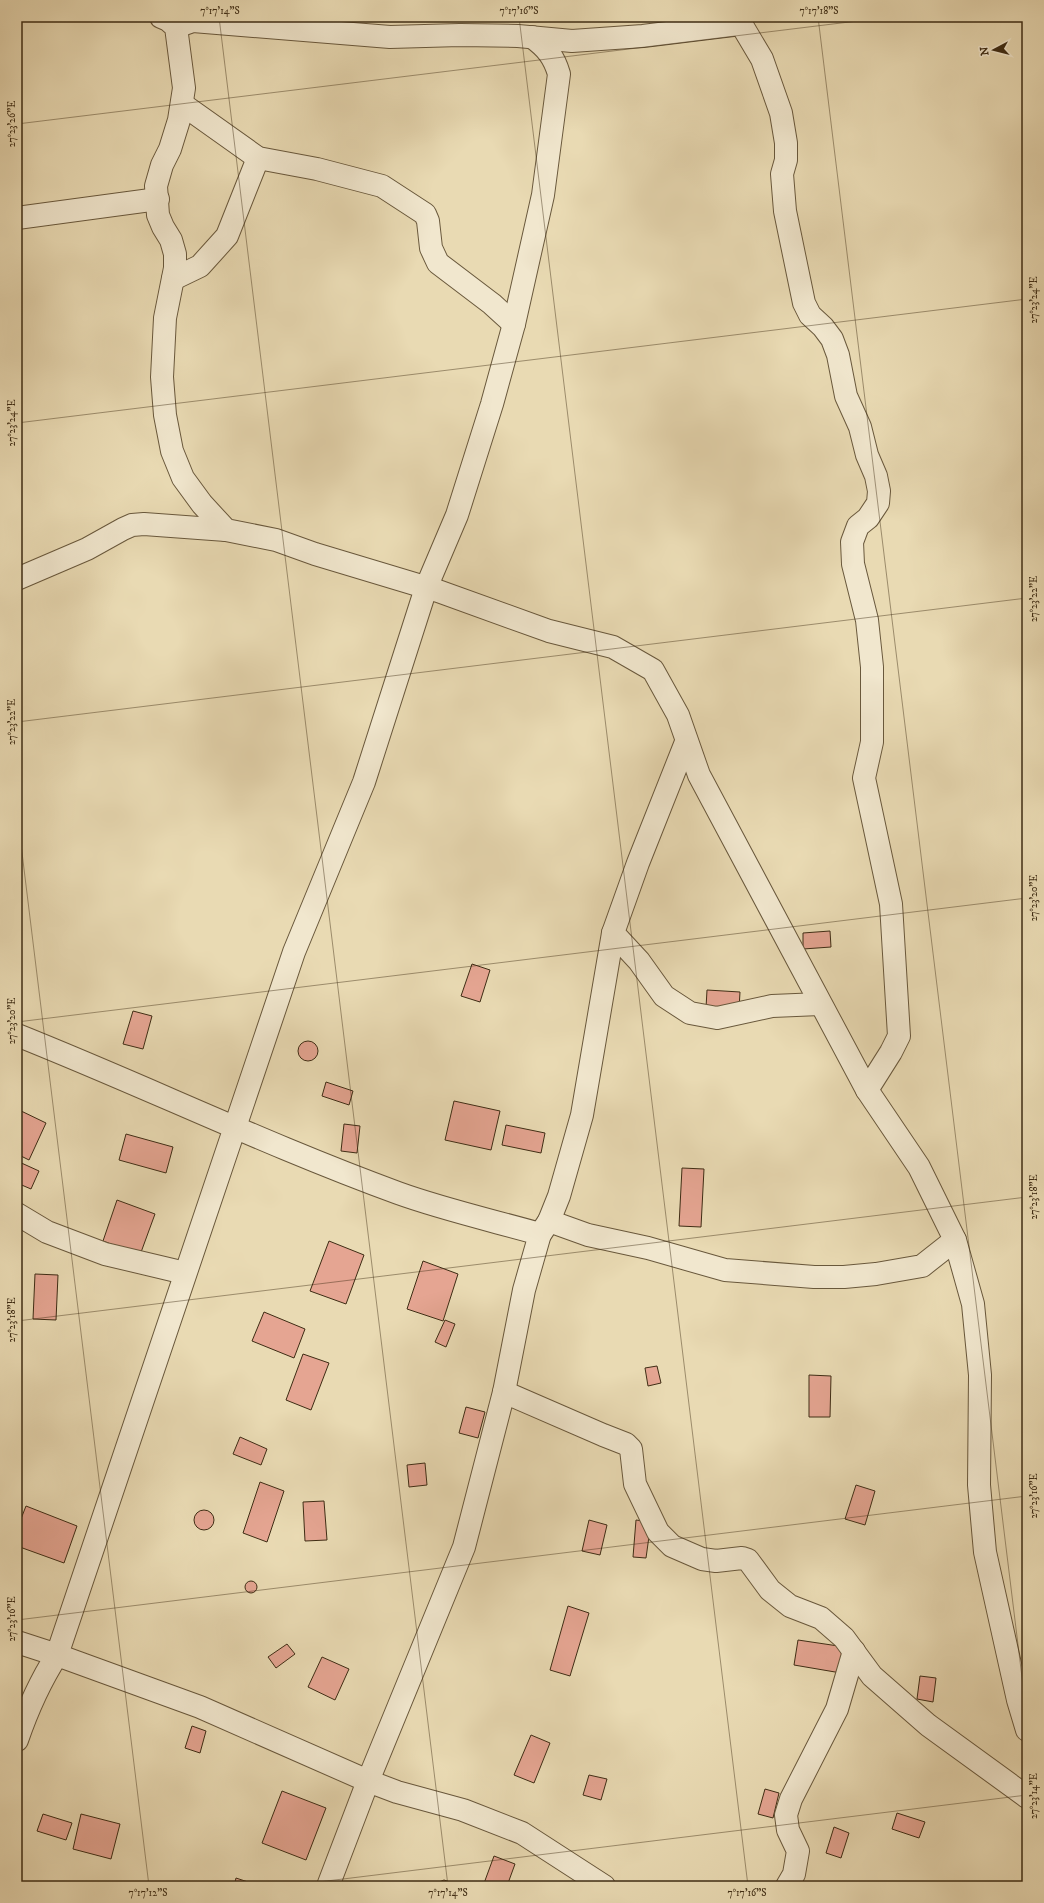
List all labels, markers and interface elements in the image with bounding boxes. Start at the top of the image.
text: 7°17'14"S [200,5,240,17]
text: 7°17'16"S [499,5,539,17]
text: 7°17'18"S [800,5,838,17]
north arrow [974,30,1014,70]
text: N [978,46,993,56]
text: 27°23'26"E [6,101,18,147]
text: 27°23'24"E [1028,276,1040,324]
text: 27°23'24"E [6,399,18,447]
text: 27°23'22"E [1028,576,1040,622]
text: 27°23'22"E [6,699,18,745]
text: 27°23'20"E [1028,875,1040,921]
text: 27°23'20"E [6,998,18,1044]
text: 27°23'18"E [1028,1174,1040,1220]
text: 27°23'18"E [6,1297,18,1343]
text: 27°23'16"E [1028,1473,1040,1519]
text: 27°23'16"E [6,1596,18,1642]
text: 27°23'14"E [1028,1773,1040,1819]
text: 7°17'12"S [129,1887,167,1899]
text: 7°17'14"S [428,1887,468,1899]
text: 7°17'16"S [727,1887,767,1899]

